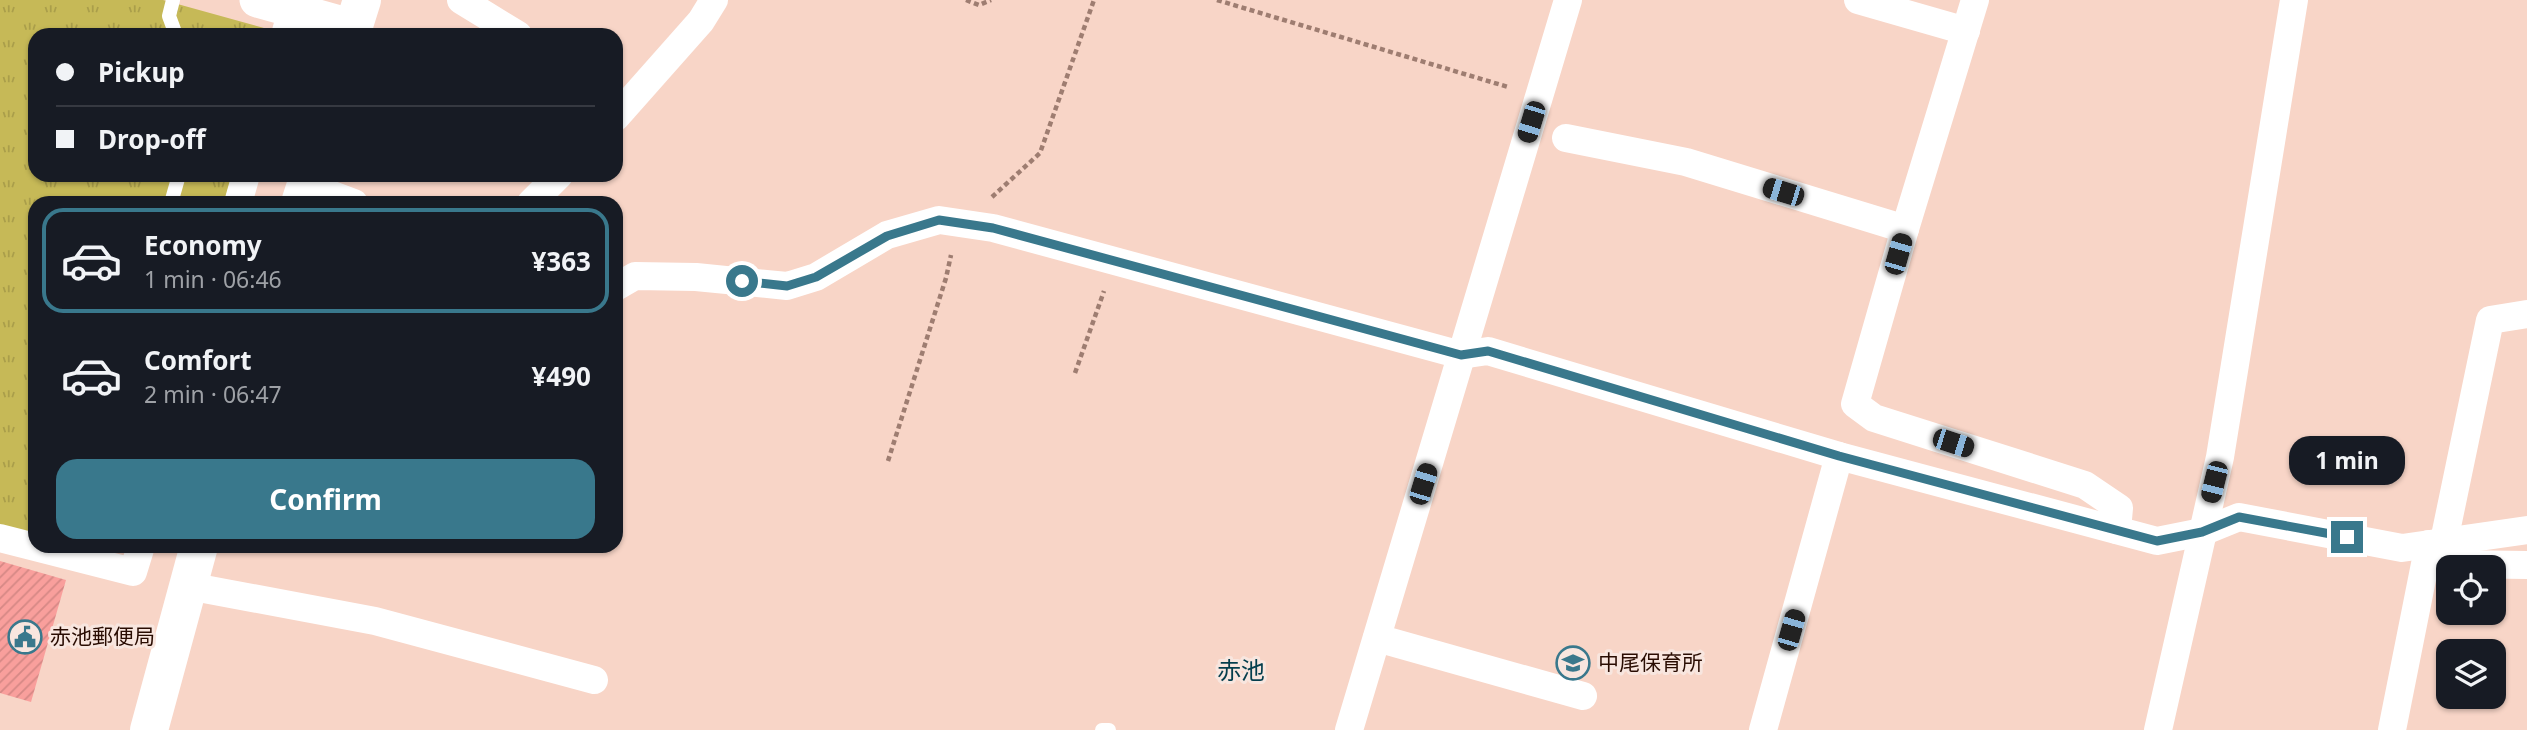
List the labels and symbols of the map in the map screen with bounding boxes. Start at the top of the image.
car [1515,99,1548,145]
car [1760,176,1807,208]
car [1883,231,1914,277]
route start [726,265,758,297]
car [1930,427,1977,459]
callout: 1 min [2289,435,2405,484]
car [2199,459,2230,505]
car [1407,461,1440,507]
route end [2331,521,2363,553]
car [1776,607,1807,653]
public building icon: 赤池郵便局 [6,618,44,656]
place label: 赤池郵便局 [50,622,155,650]
school or university icon: 中尾保育所 [1554,644,1592,682]
place label: 中尾保育所 [1598,648,1703,676]
district label: 赤池 [1217,653,1265,686]

